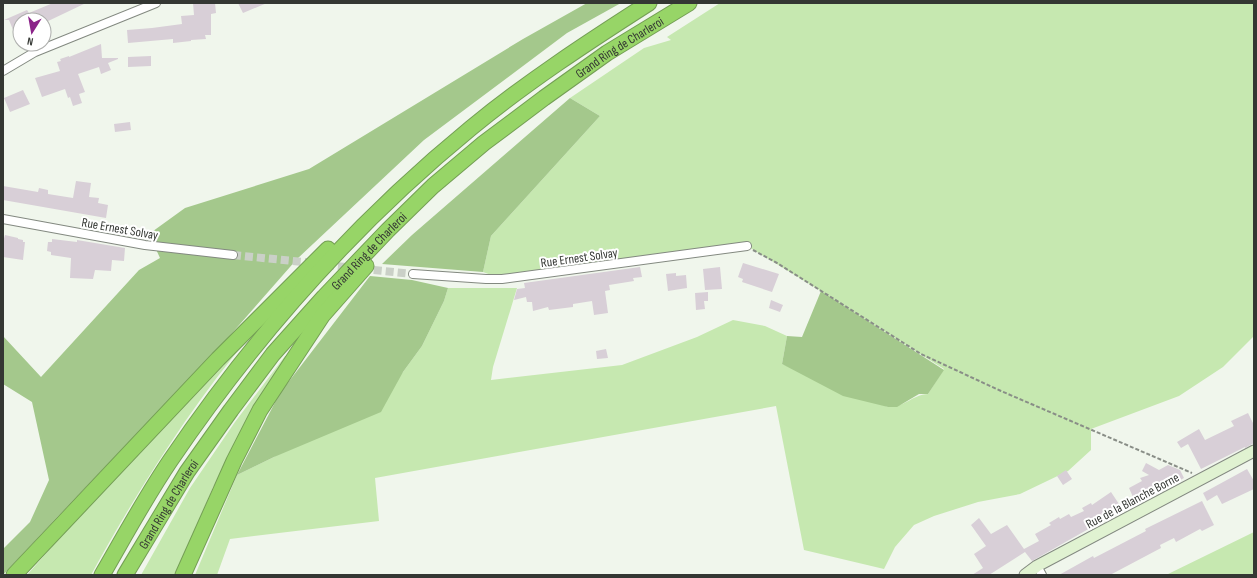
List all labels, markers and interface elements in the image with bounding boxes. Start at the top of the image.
north arrow [12,12,52,52]
street label: Grand Ring de Charleroi [573,13,667,82]
text: N [26,34,34,48]
street label: Grand Ring de Charleroi [328,209,410,294]
street label: Rue Ernest Solvay [80,214,159,244]
street label: Rue Ernest Solvay [540,245,619,271]
street label: Grand Ring de Charleroi [136,457,202,552]
street label: Rue de la Blanche Borne [1083,470,1182,532]

